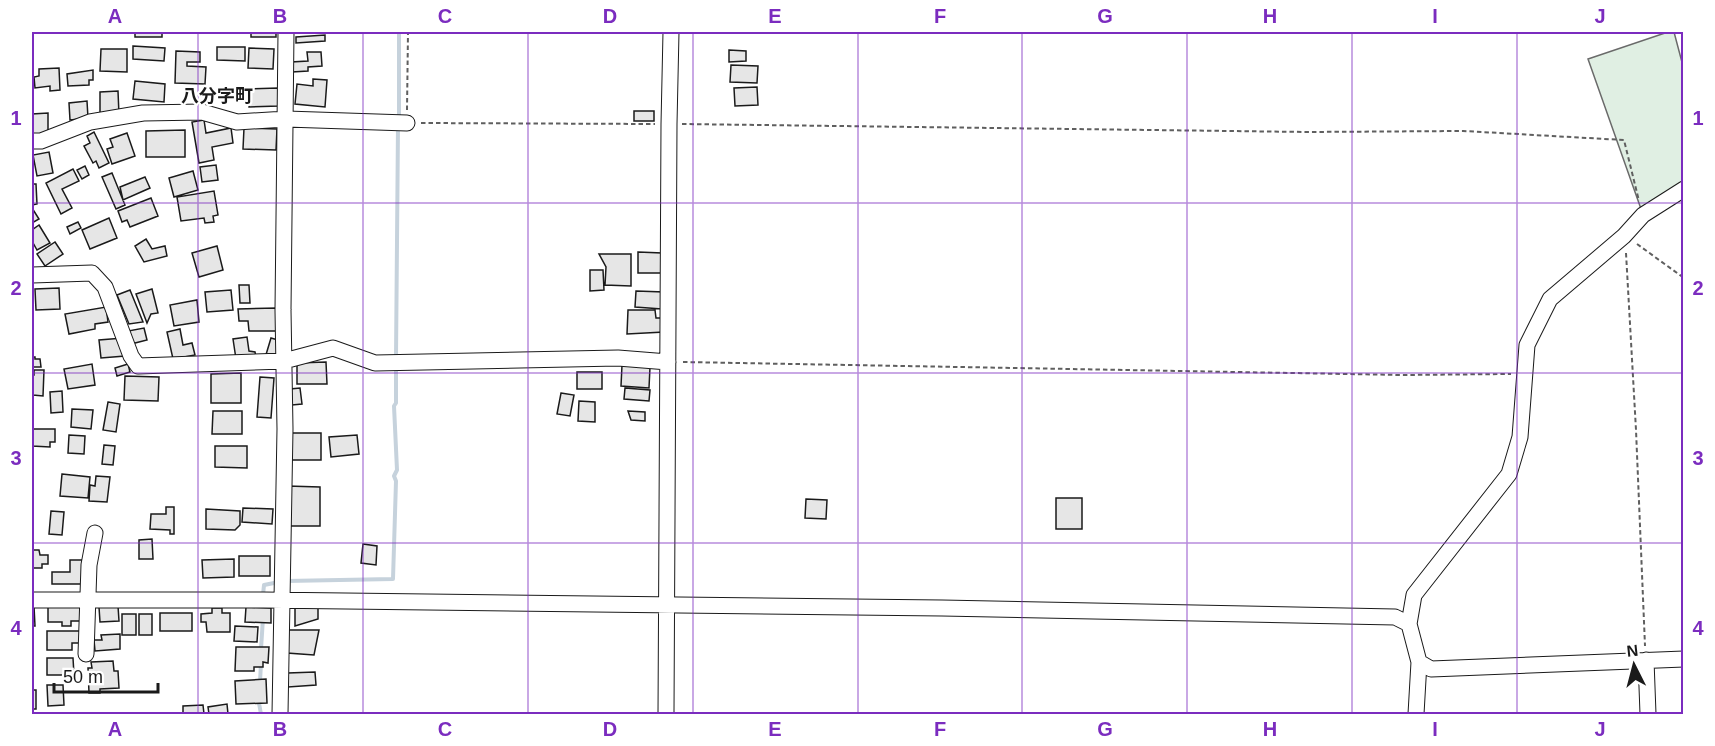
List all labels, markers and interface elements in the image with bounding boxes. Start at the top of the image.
text: A [108,5,122,27]
text: B [273,5,287,27]
text: C [438,5,452,27]
text: D [603,5,617,27]
text: E [768,5,782,27]
text: F [934,5,946,27]
text: G [1097,5,1113,27]
text: H [1263,5,1277,27]
text: I [1432,5,1438,27]
text: J [1594,5,1606,27]
district label: 八分字町 [181,86,253,106]
text: 1 [10,107,22,129]
text: 1 [1692,107,1704,129]
text: 2 [10,277,22,299]
text: 2 [1692,277,1704,299]
text: 3 [10,447,22,469]
text: 3 [1692,447,1704,469]
text: 4 [10,617,22,639]
text: 4 [1692,617,1704,639]
north arrow [1604,635,1664,695]
text: N [1626,642,1639,660]
scale bar [54,656,158,694]
text: 50 m [63,667,103,687]
text: A [108,718,122,740]
text: B [273,718,287,740]
text: C [438,718,452,740]
text: D [603,718,617,740]
text: E [768,718,782,740]
text: F [934,718,946,740]
text: G [1097,718,1113,740]
text: H [1263,718,1277,740]
text: I [1432,718,1438,740]
text: J [1594,718,1606,740]

